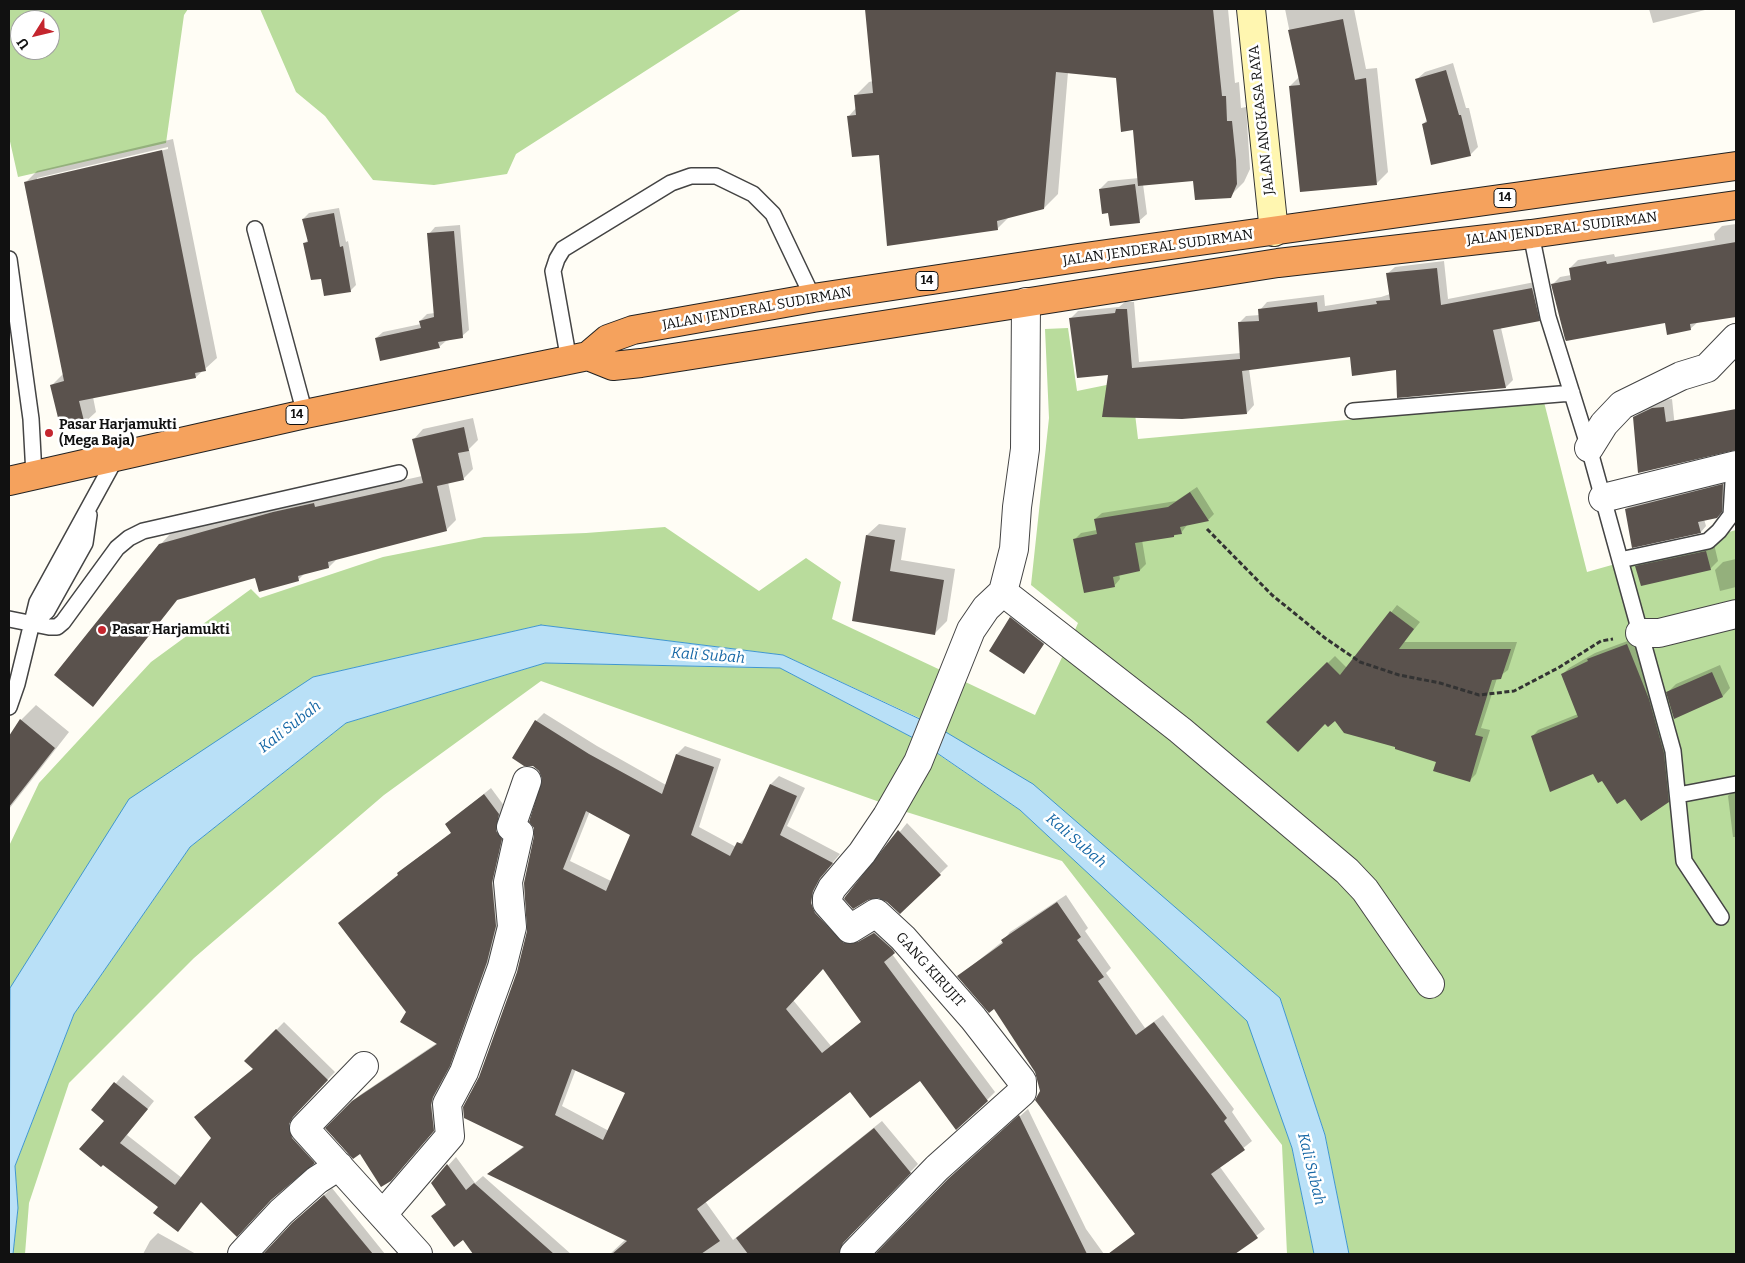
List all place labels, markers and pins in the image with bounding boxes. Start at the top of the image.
place label: Pasar Harjamukti (Mega Baja) [59,417,177,450]
marker: Pasar Harjamukti (Mega Baja) [43,427,55,439]
place label: Pasar Harjamukti [112,622,230,638]
marker: Pasar Harjamukti [96,624,108,636]

